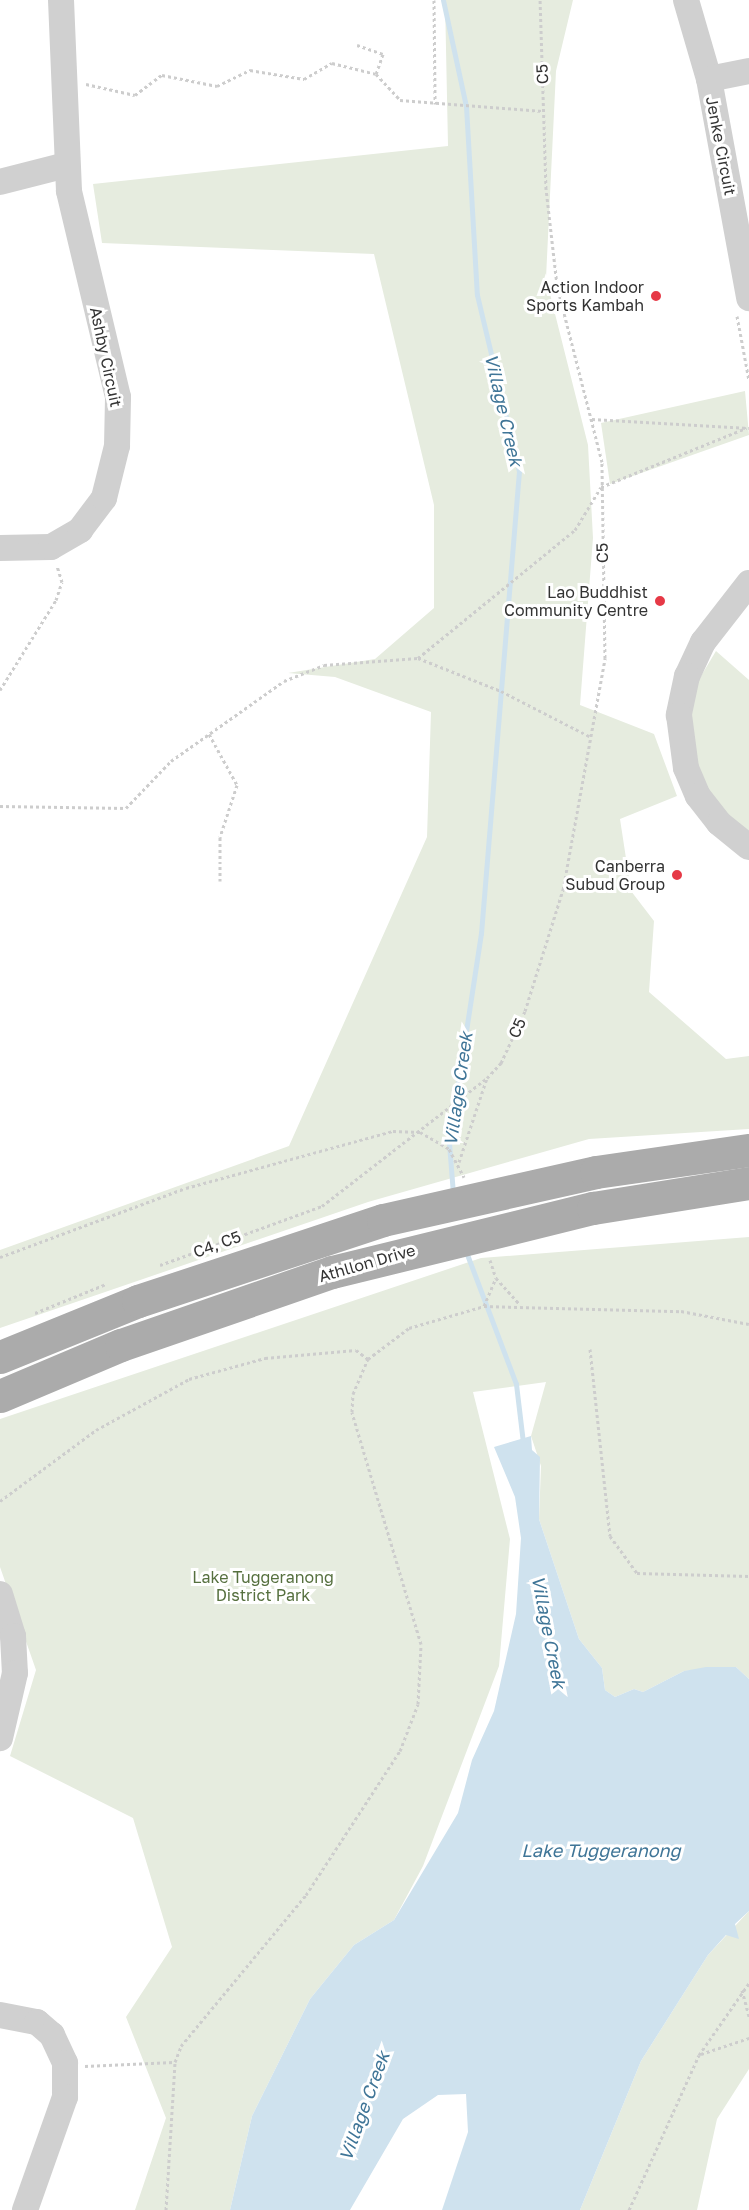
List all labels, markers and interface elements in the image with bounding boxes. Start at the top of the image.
street label: C5 [532,64,552,84]
street label: Jenke Circuit [702,95,740,197]
place label: Action Indoor Sports Kambah [526,277,644,315]
marker: Action Indoor Sports Kambah [649,289,663,303]
street label: Ashby Circuit [86,305,126,409]
water label: Village Creek [481,352,527,468]
street label: C5 [592,543,612,563]
place label: Lao Buddhist Community Centre [504,582,648,620]
marker: Lao Buddhist Community Centre [653,594,667,608]
place label: Canberra Subud Group [565,856,665,894]
marker: Canberra Subud Group [670,868,684,882]
street label: C5 [504,1015,530,1041]
water label: Village Creek [439,1031,477,1147]
street label: C4, C5 [190,1226,244,1262]
street label: Athllon Drive [317,1240,417,1286]
park label: Lake Tuggeranong District Park [192,1567,334,1605]
water label: Village Creek [527,1574,571,1690]
water label: Lake Tuggeranong [521,1839,681,1861]
water label: Village Creek [334,2048,394,2164]

